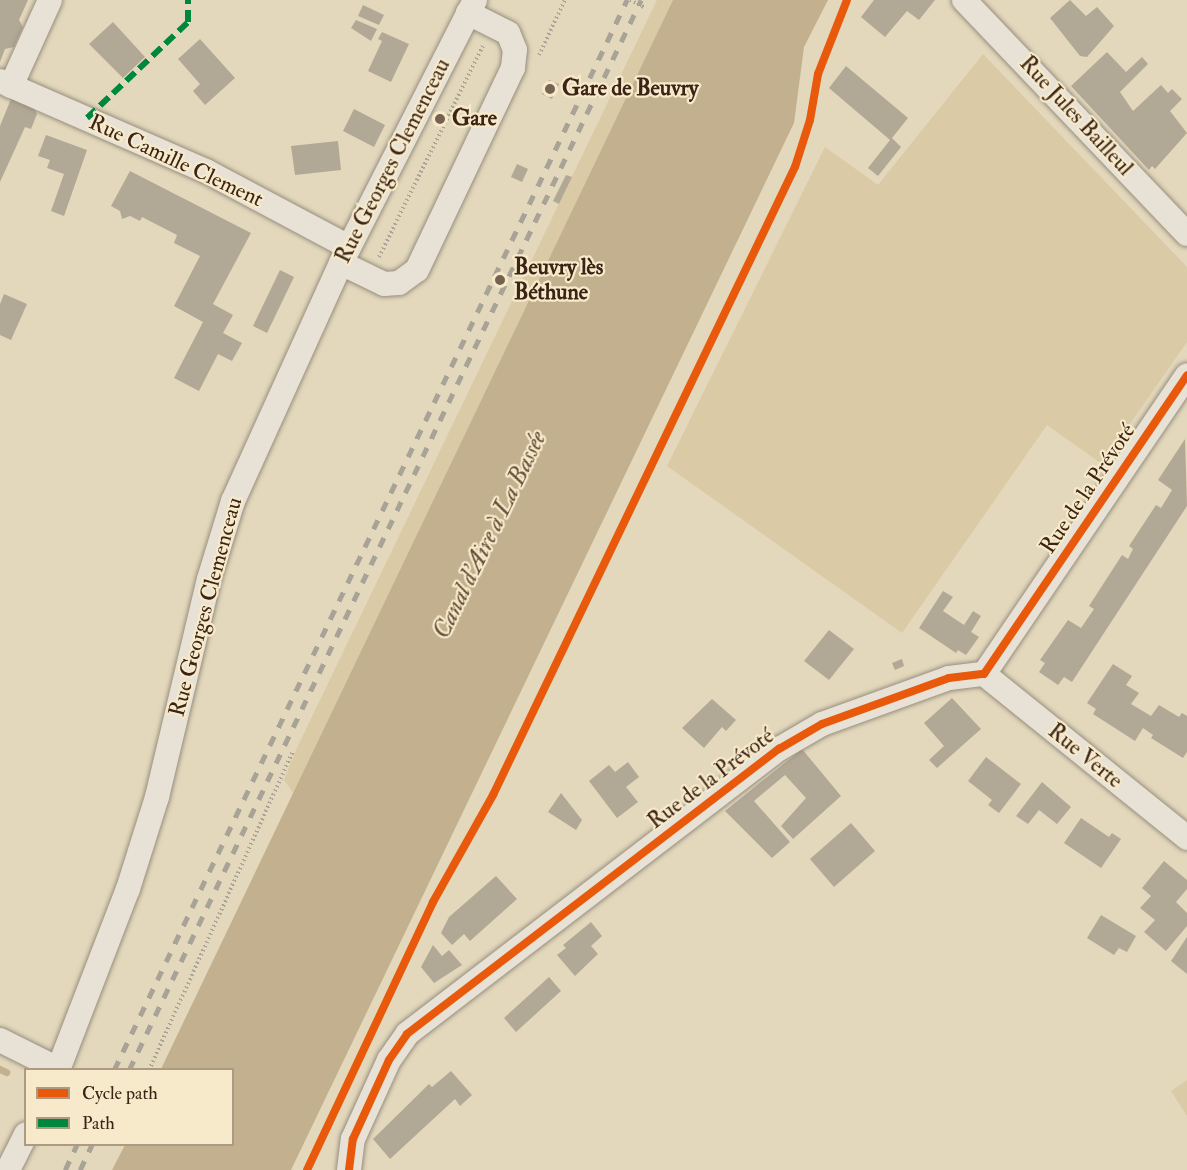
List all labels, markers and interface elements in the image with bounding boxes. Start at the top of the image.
street label: Rue Jules Bailleul [1014,51,1138,181]
street label: Rue Georges Clemenceau [330,54,456,268]
place label: Gare de Beuvry [562,76,698,102]
marker: Gare de Beuvry [543,82,557,96]
place label: Gare [452,106,497,132]
street label: Rue Camille Clement [85,109,267,213]
marker: Gare [433,112,447,126]
place label: Beuvry lès Béthune [514,254,603,306]
marker: Beuvry lès Béthune [491,271,509,289]
street label: Rue de la Prévoté [1035,419,1141,559]
water label: Canal d'Aire à La Bassée [427,427,553,643]
street label: Rue Georges Clemenceau [164,494,248,720]
street label: Rue Verte [1042,718,1128,794]
street label: Rue de la Prévoté [643,723,779,835]
legend [24,1068,234,1146]
text: Cycle path [82,1082,158,1105]
text: Path [82,1112,115,1135]

